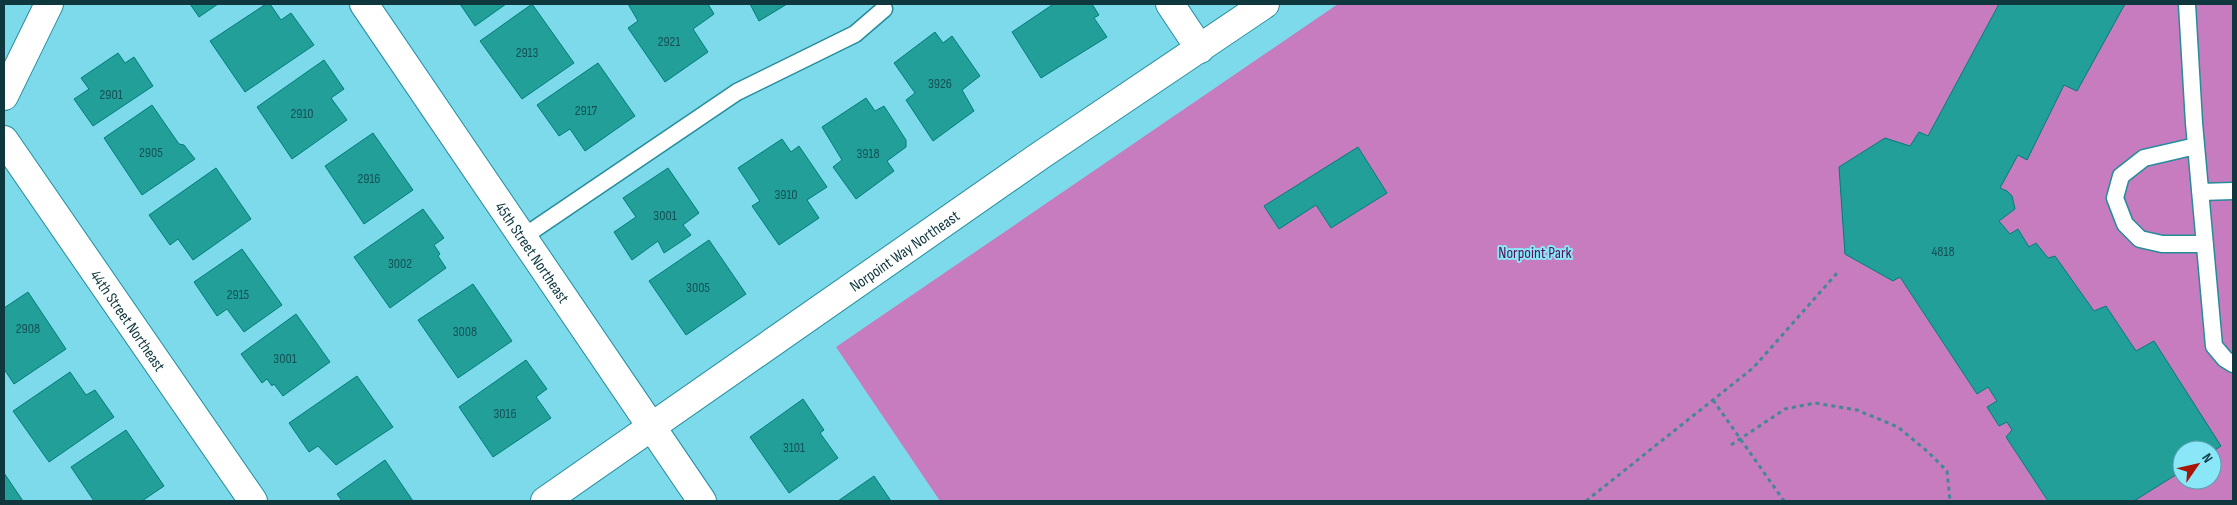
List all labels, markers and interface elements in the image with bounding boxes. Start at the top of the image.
house number: 2921 [658,33,680,50]
house number: 2913 [516,44,538,61]
house number: 3926 [928,75,952,92]
house number: 2901 [99,86,123,103]
house number: 2917 [575,102,598,119]
house number: 2910 [290,105,314,122]
house number: 2905 [139,144,163,161]
house number: 3918 [856,145,880,162]
house number: 2916 [357,170,381,187]
house number: 3910 [774,186,798,203]
street label: 45th Street Northeast [490,199,573,307]
house number: 3001 [653,207,677,224]
street label: Norpoint Way Northeast [847,207,964,296]
house number: 4818 [1931,243,1955,260]
park label: Norpoint Park [1498,244,1572,263]
house number: 3002 [388,255,412,272]
street label: 44th Street Northeast [86,267,169,375]
house number: 3005 [686,279,710,296]
house number: 2915 [227,286,250,303]
house number: 2908 [16,320,40,337]
house number: 3008 [453,323,477,340]
house number: 3001 [273,350,297,367]
house number: 3016 [493,405,517,422]
house number: 3101 [783,439,805,456]
north arrow [2172,440,2222,490]
text: N [2198,450,2217,466]

